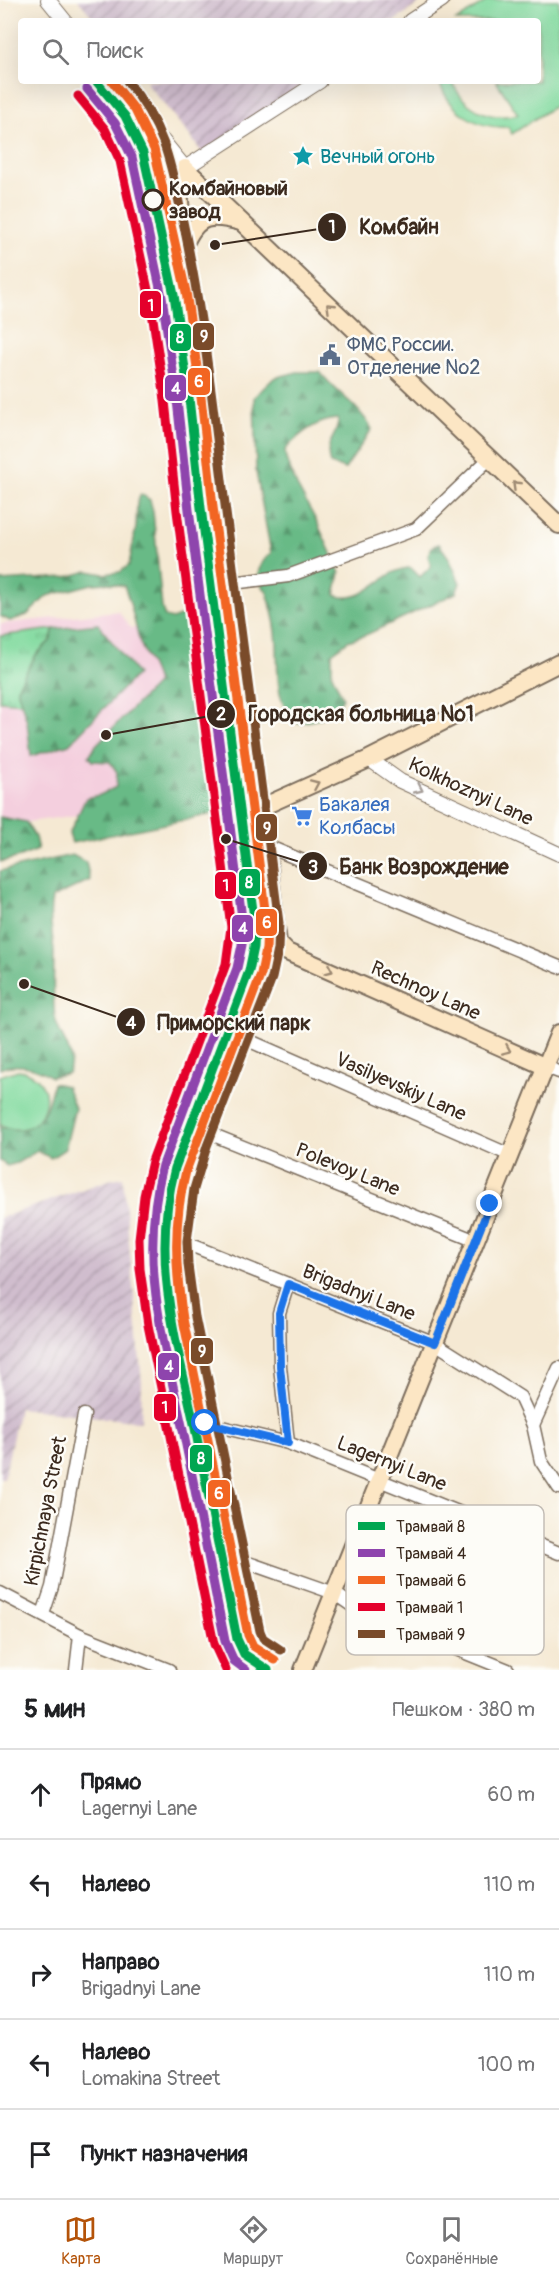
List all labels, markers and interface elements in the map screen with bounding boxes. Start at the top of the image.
search box [18,18,541,84]
icon: search [39,35,72,68]
text: Поиск [87,37,144,65]
place icon: Вечный огонь [291,144,315,168]
place label: Вечный огонь [320,144,436,169]
place label: Комбайновый завод [169,176,288,224]
marker: Комбайновый завод [142,189,164,211]
callout: Комбайн [317,207,450,246]
text: Комбайн [359,214,439,241]
text: 1 [328,216,336,239]
line badge: 1 [139,290,162,319]
text: 1 [148,296,154,316]
one-way arrow [327,303,338,314]
line badge: 9 [192,322,215,351]
line badge: 8 [169,323,192,352]
text: 9 [200,327,208,347]
text: 8 [176,328,184,348]
place label: ФМС России. Отделение №2 [347,332,480,380]
public building icon: ФМС России. Отделение №2 [318,343,342,367]
line badge: 6 [187,367,211,396]
text: 6 [194,372,204,392]
line badge: 4 [164,374,187,402]
text: 4 [171,379,181,399]
one-way arrow [513,481,523,492]
callout: Городская больница №1 [206,694,486,733]
text: Городская больница №1 [248,701,474,728]
text: 2 [216,703,226,726]
street label: Kolkhoznyi Lane [404,752,537,831]
one-way arrow [309,779,320,791]
one-way arrow [413,782,424,794]
place label: Бакалея Колбасы [319,792,396,840]
supermarket icon: Бакалея Колбасы [290,804,314,828]
line badge: 9 [255,813,278,842]
text: 9 [263,819,271,839]
callout: Банк Возрождение [298,847,521,886]
text: Банк Возрождение [339,854,509,881]
text: 3 [308,856,318,879]
line badge: 8 [238,868,261,897]
line badge: 1 [214,871,237,900]
text: 8 [245,873,253,893]
text: 1 [223,876,229,896]
line badge: 6 [255,908,278,937]
text: 6 [262,913,272,933]
line badge: 4 [231,914,254,943]
text: 4 [238,919,248,939]
street label: Rechnoy Lane [367,955,485,1026]
one-way arrow [323,963,334,975]
callout: Приморский парк [116,1003,323,1042]
text: Приморский парк [157,1010,311,1037]
text: 4 [126,1012,137,1035]
one-way arrow [501,1042,512,1054]
street label: Vasilyevskiy Lane [331,1046,470,1127]
street label: Polevoy Lane [292,1137,404,1202]
route end [476,1190,502,1216]
street label: Brigadnyi Lane [299,1258,419,1327]
line badge: 9 [190,1337,214,1365]
text: 9 [198,1342,206,1362]
line badge: 4 [157,1352,180,1381]
text: 4 [164,1357,174,1377]
line badge: 1 [153,1393,177,1422]
text: 1 [162,1398,168,1418]
route start [191,1409,217,1435]
street label: Lagernyi Lane [333,1430,450,1497]
street label: Kirpichnaya Street [19,1433,72,1588]
line badge: 8 [189,1444,213,1473]
text: 8 [197,1449,205,1469]
line badge: 6 [207,1479,231,1508]
text: 6 [214,1484,224,1504]
legend [346,1505,544,1655]
text: Трамвай 8 [396,1517,465,1537]
text: Трамвай 4 [396,1544,466,1564]
text: Трамвай 6 [396,1571,466,1591]
text: Трамвай 1 [396,1598,463,1618]
text: Трамвай 9 [396,1625,465,1645]
text: 5 мин [24,1693,85,1725]
text: Пешком · 380 m [393,1697,535,1722]
text: Прямо [81,1768,141,1796]
icon: ahead [24,1778,57,1811]
text: 60 m [488,1782,535,1807]
text: Lagernyi Lane [81,1796,197,1821]
icon: left [24,1868,57,1901]
text: Налево [81,1870,150,1898]
text: 110 m [484,1872,535,1897]
text: Направо [81,1948,160,1976]
icon: right [24,1958,57,1991]
text: 110 m [484,1962,535,1987]
text: Brigadnyi Lane [81,1976,201,2001]
text: Налево [81,2038,150,2066]
icon: left [24,2048,57,2081]
text: 100 m [478,2052,535,2077]
text: Lomakina Street [81,2066,220,2091]
icon: arrive [24,2138,57,2171]
text: Пункт назначения [81,2140,248,2168]
tab: Карта [61,2213,101,2269]
tab: Маршрут [223,2213,283,2269]
tab: Сохранённые [406,2213,498,2269]

